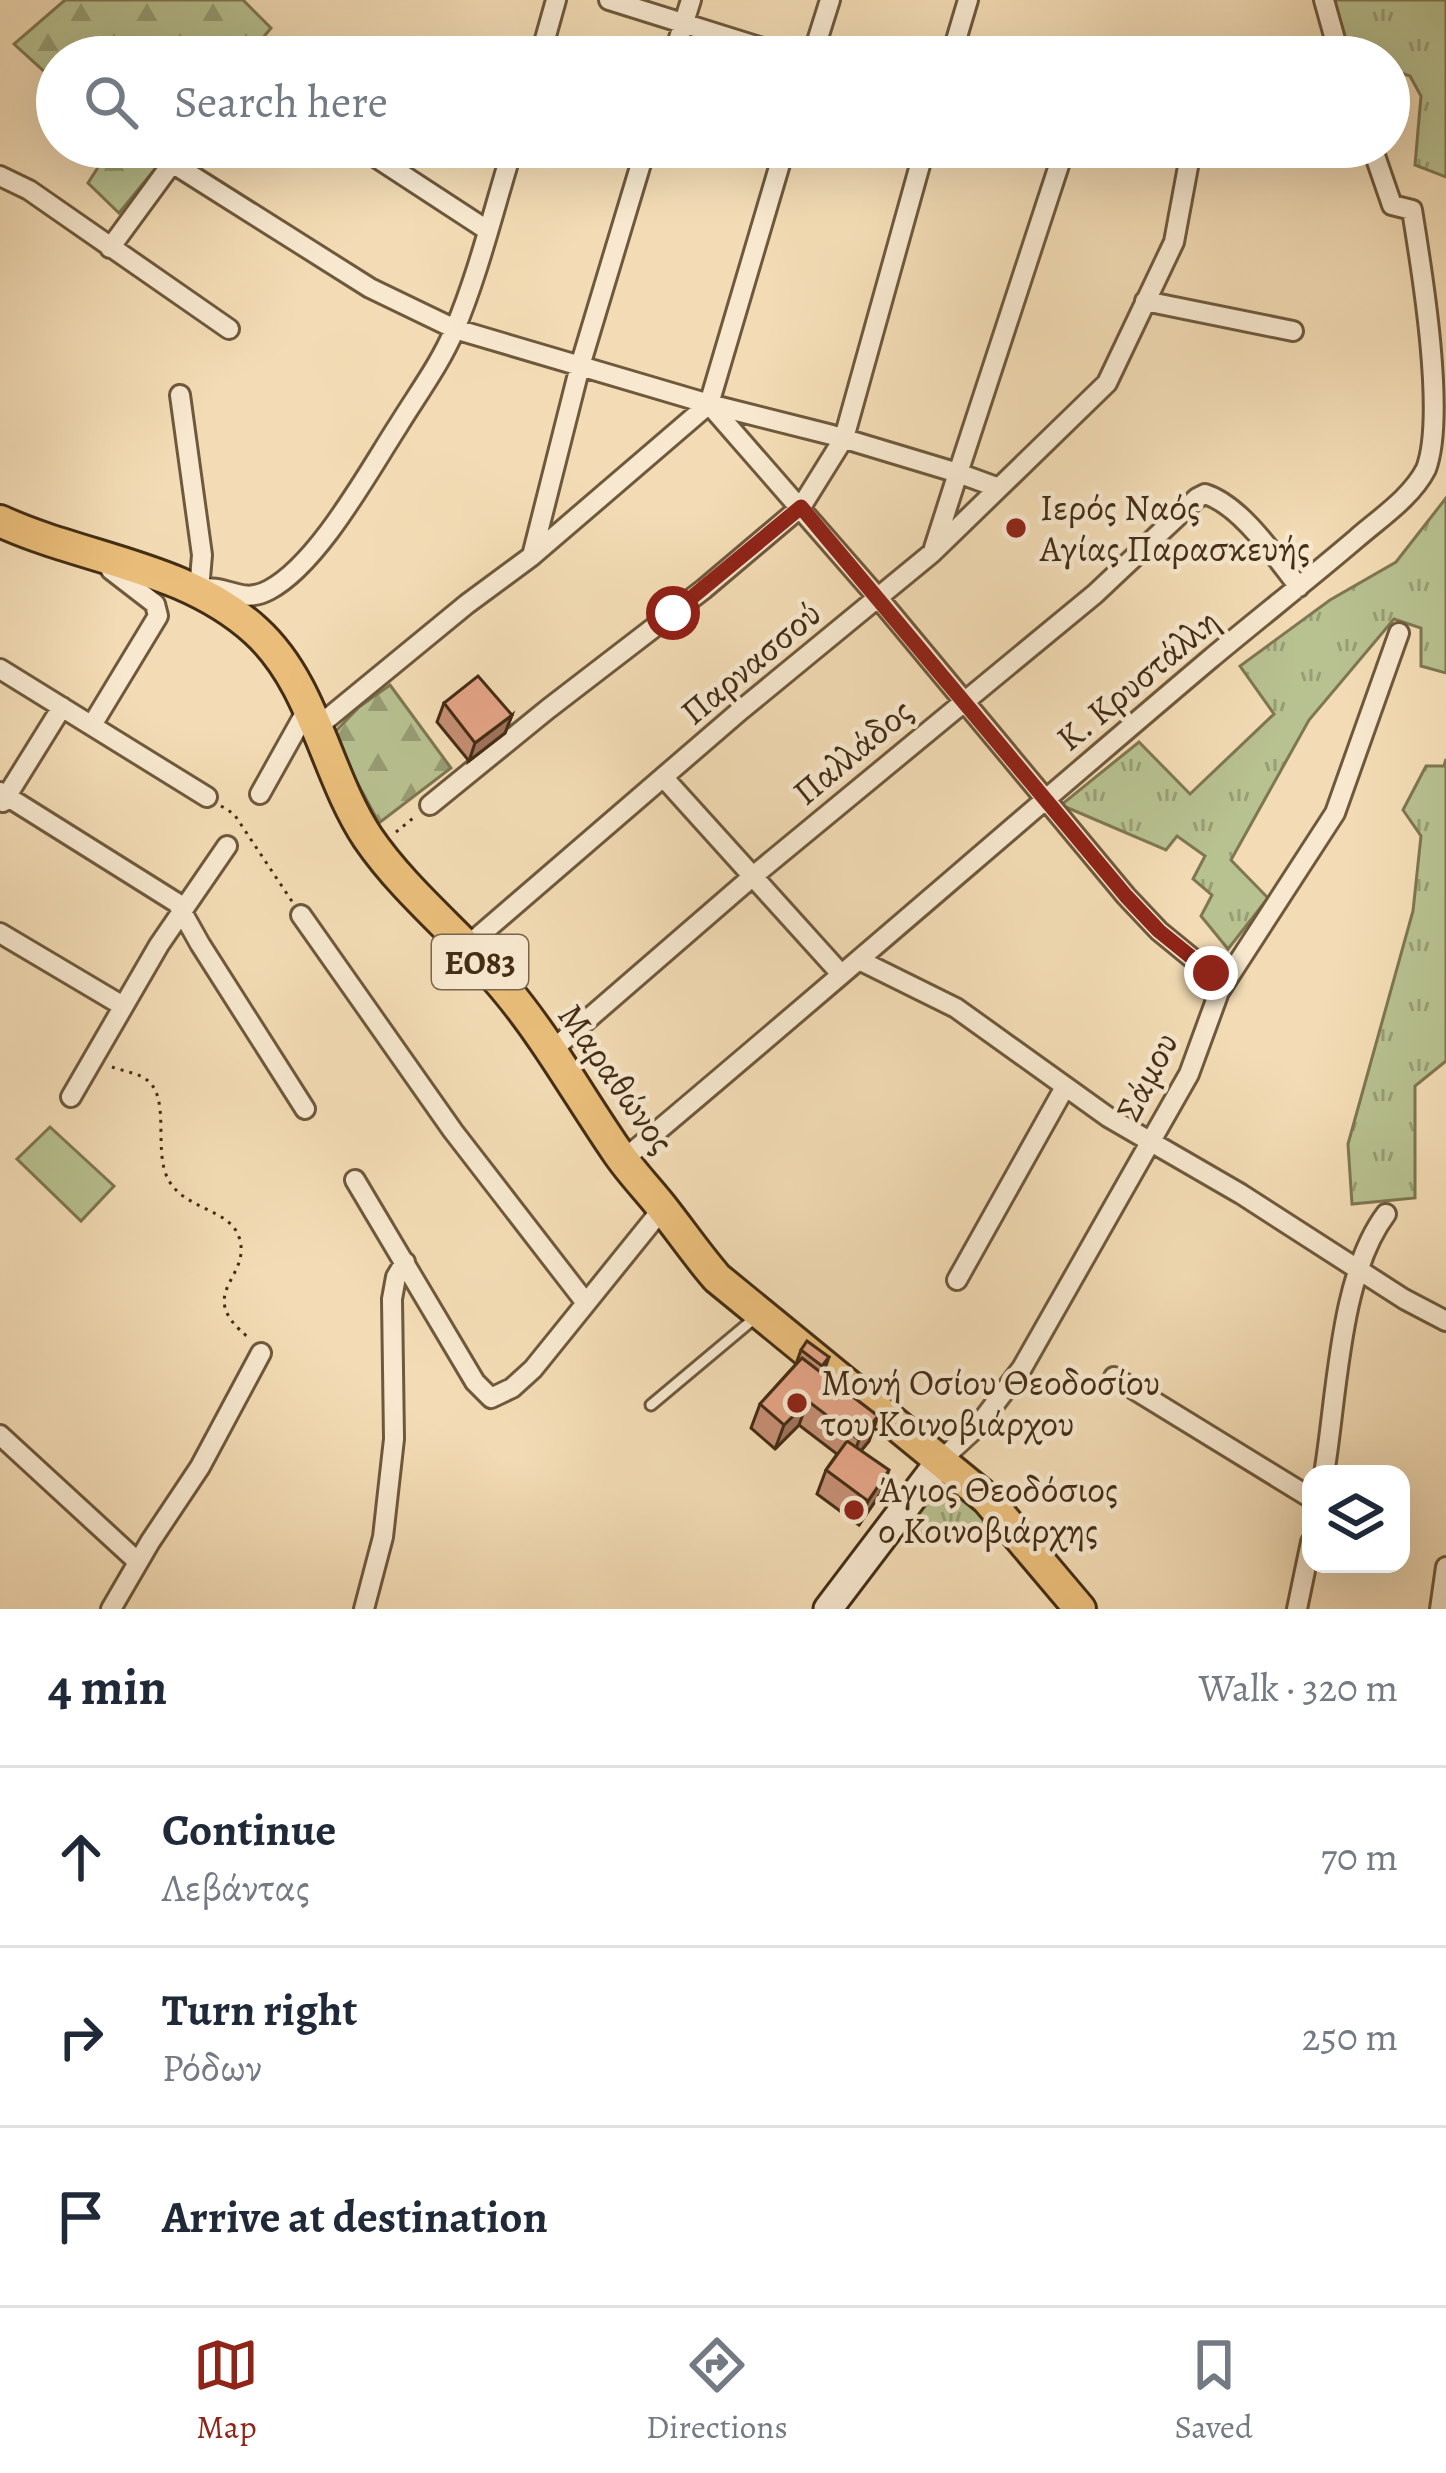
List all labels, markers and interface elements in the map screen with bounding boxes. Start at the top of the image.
search box [36,36,1410,168]
icon: search [78,69,144,135]
text: Search here [174,71,388,133]
place label: Ιερός Ναός Αγίας Παρασκευής [1039,483,1310,573]
marker: Ιερός Ναός Αγίας Παρασκευής [1003,515,1029,541]
route start [646,586,700,640]
street label: Παρνασσού [670,589,831,736]
street label: Κ. Κρυστάλλη [1046,597,1229,762]
street label: Παλλάδος [782,687,923,816]
road number: ΕΟ83 [432,935,528,989]
route end [1184,946,1238,1000]
street label: Μαραθώνος [547,994,686,1163]
street label: Σάμου [1103,1024,1189,1129]
place label: Μονή Οσίου Θεοδοσίου του Κοινοβιάρχου [821,1358,1160,1448]
marker: Μονή Οσίου Θεοδοσίου του Κοινοβιάρχου [784,1390,810,1416]
place label: Άγιος Θεοδόσιος ο Κοινοβιάρχης [878,1465,1118,1555]
map controls [1302,1465,1410,1573]
button: layers [1302,1465,1410,1573]
marker: Άγιος Θεοδόσιος ο Κοινοβιάρχης [841,1497,867,1523]
text: 4 min [48,1652,167,1722]
text: Walk · 320 m [1199,1661,1398,1714]
text: Continue [162,1799,336,1861]
icon: ahead [48,1824,114,1890]
text: 70 m [1321,1830,1398,1883]
text: Λεβάντας [162,1861,310,1914]
text: Turn right [162,1979,357,2041]
icon: right [48,2004,114,2070]
text: 250 m [1302,2010,1398,2063]
text: Ρόδων [162,2041,262,2094]
icon: arrive [48,2184,114,2250]
text: Arrive at destination [162,2186,548,2248]
tab: Map [193,2332,259,2449]
tab: Directions [646,2332,788,2449]
tab: Saved [1174,2332,1253,2449]

